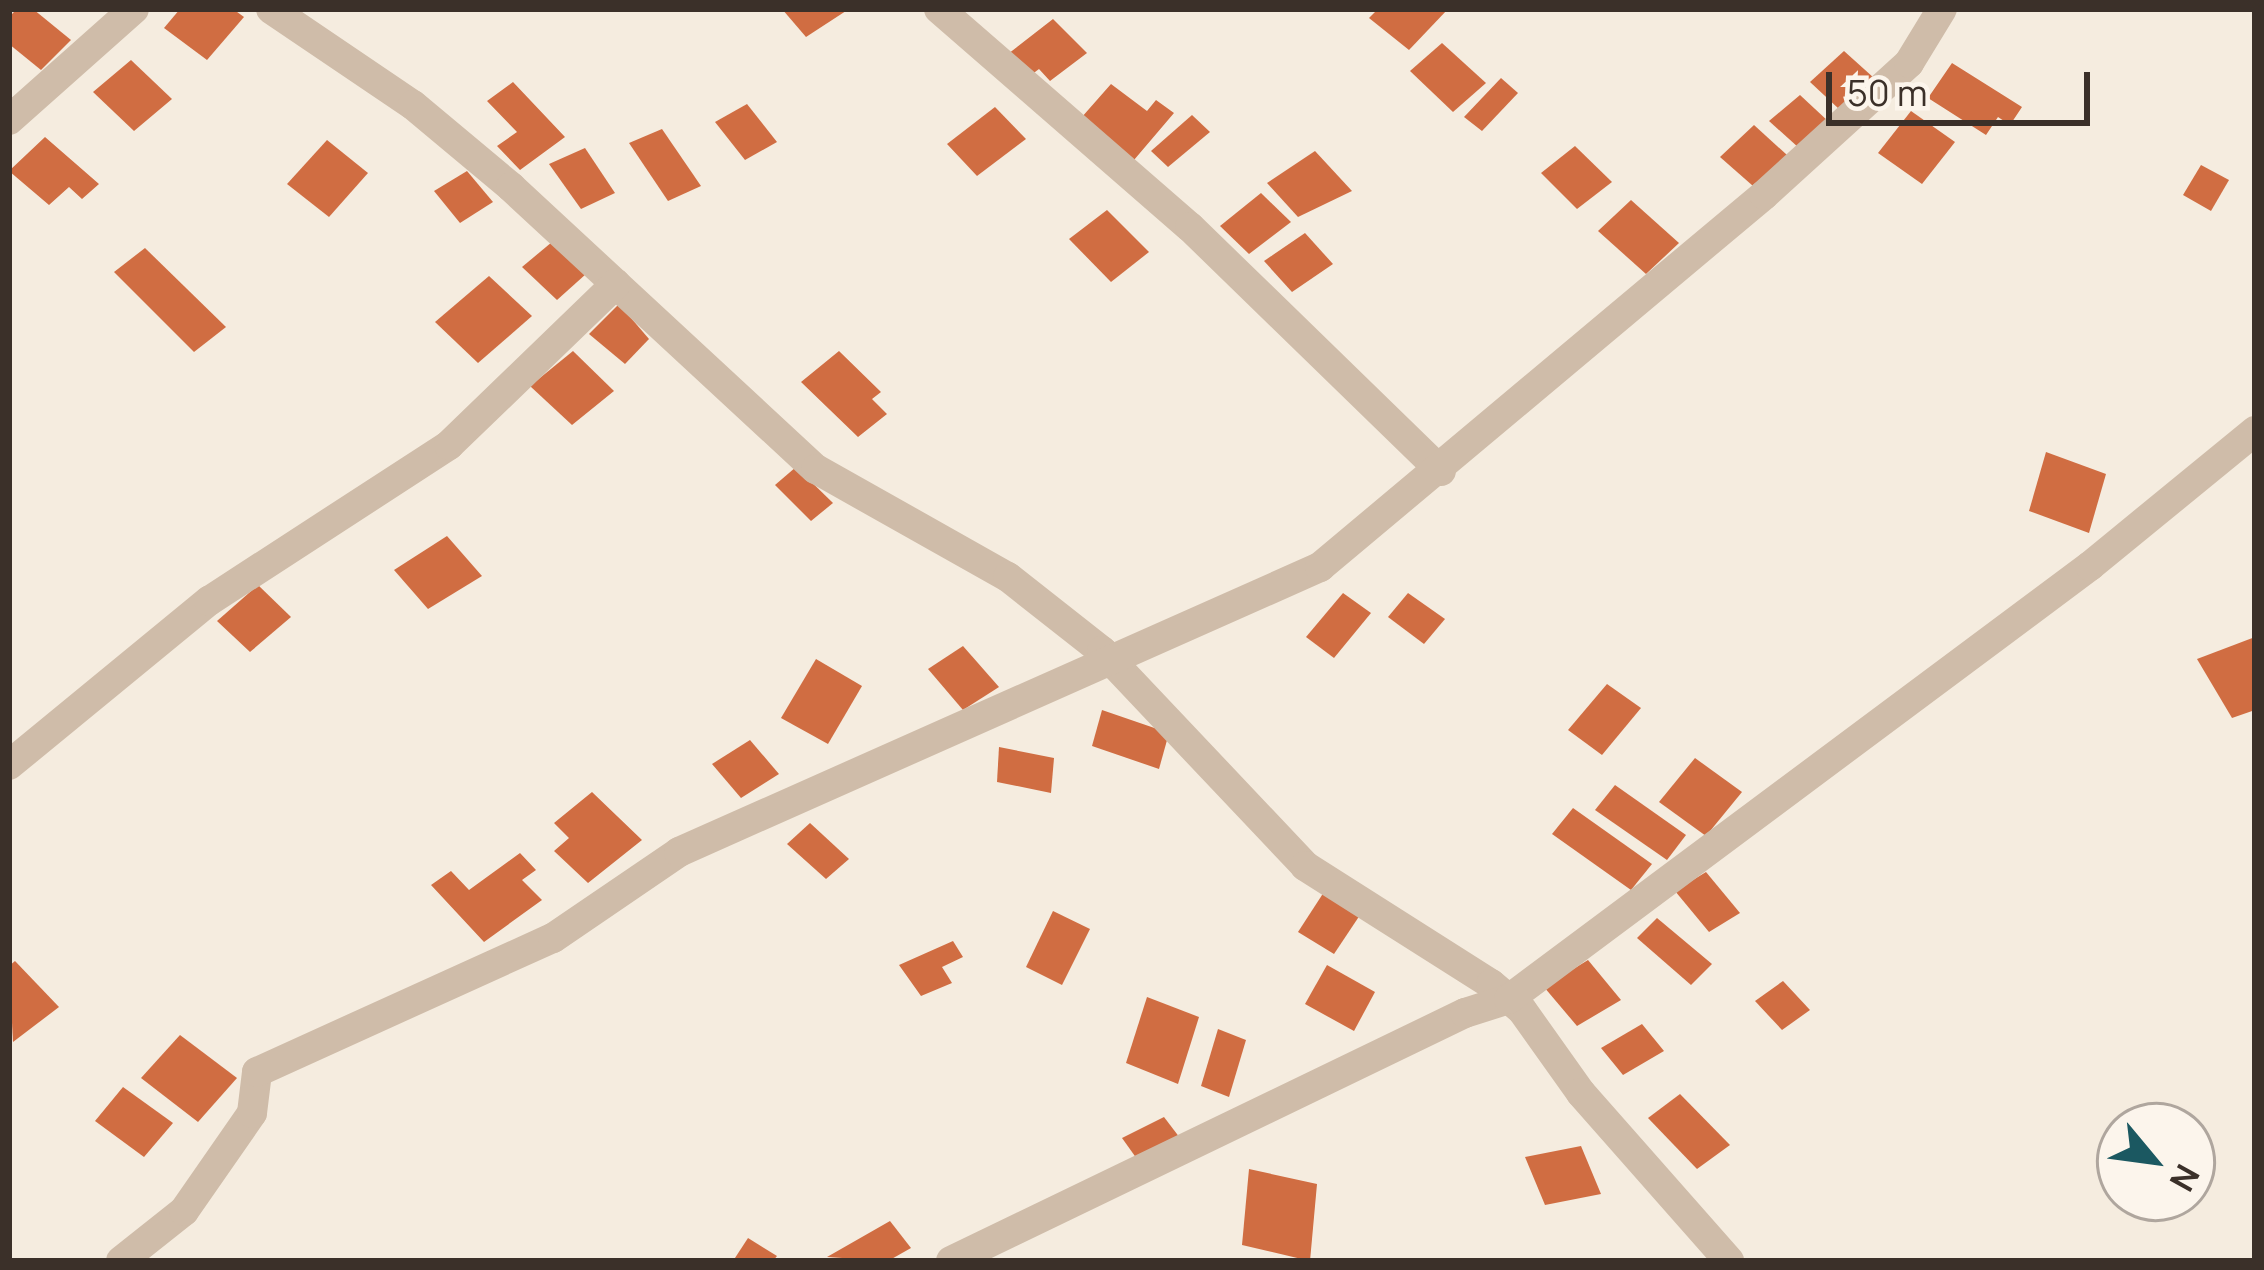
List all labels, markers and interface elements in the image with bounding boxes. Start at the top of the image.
scale bar [1832,48,2096,122]
text: 50 m [1847,68,1927,117]
north arrow [2096,1102,2216,1222]
text: N [2160,1157,2211,1200]

